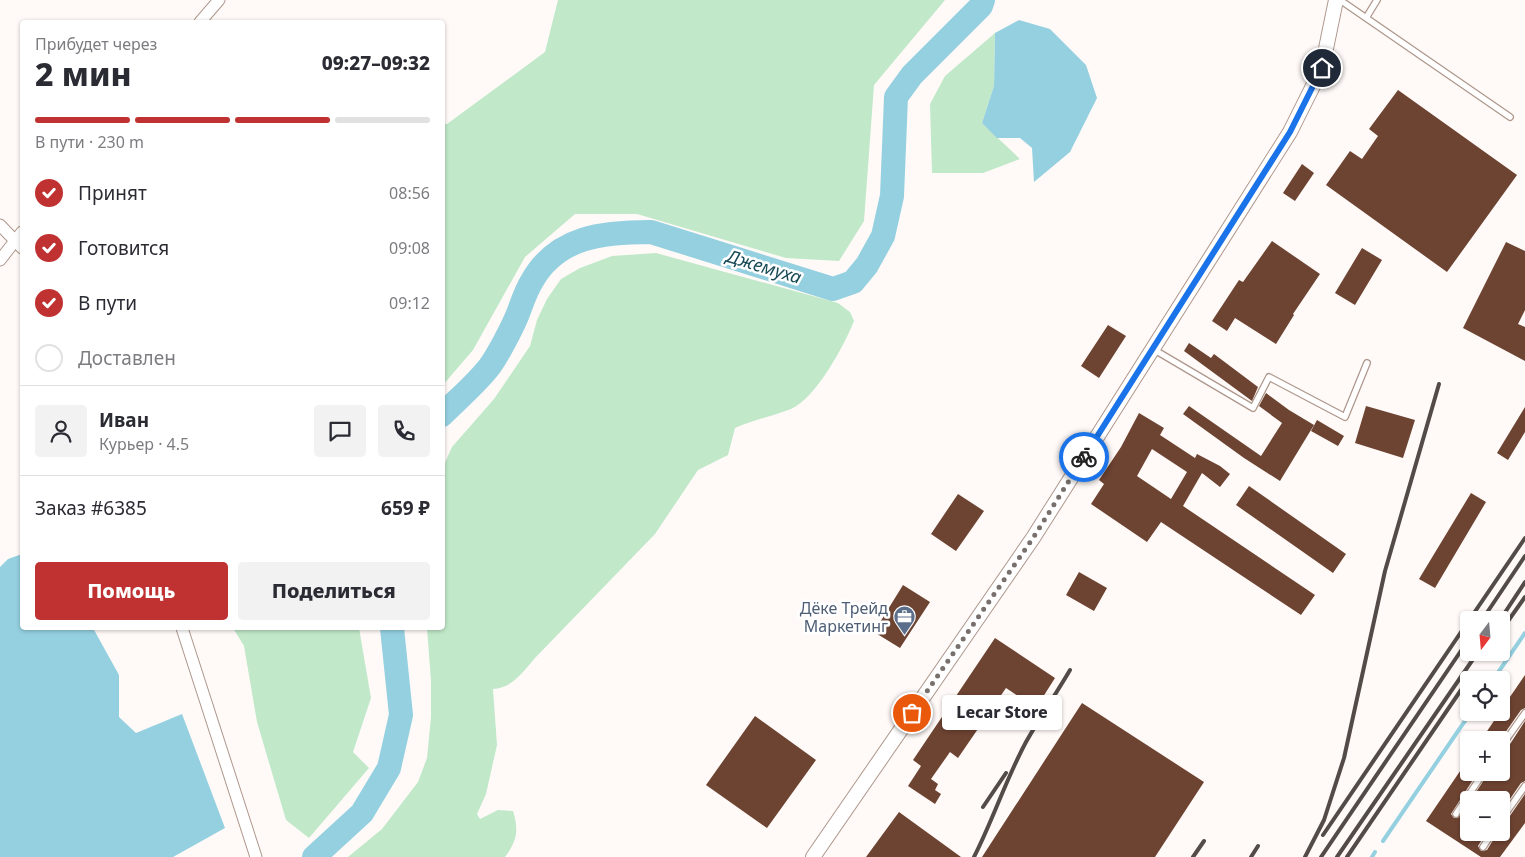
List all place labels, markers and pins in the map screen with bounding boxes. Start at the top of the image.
pin [1301,47,1343,89]
place label: Дёке Трейд Маркетинг [800,597,888,637]
office icon: Дёке Трейд Маркетинг [892,605,916,636]
pin [891,692,933,734]
callout: Lecar Store [942,696,1062,730]

